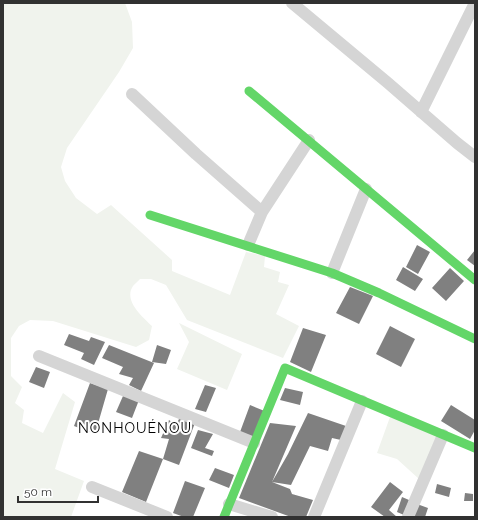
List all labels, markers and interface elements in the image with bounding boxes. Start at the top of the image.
district label: NONHOUÉNOU [78,419,192,436]
scale bar [18,478,98,504]
text: 50 m [24,485,52,499]

